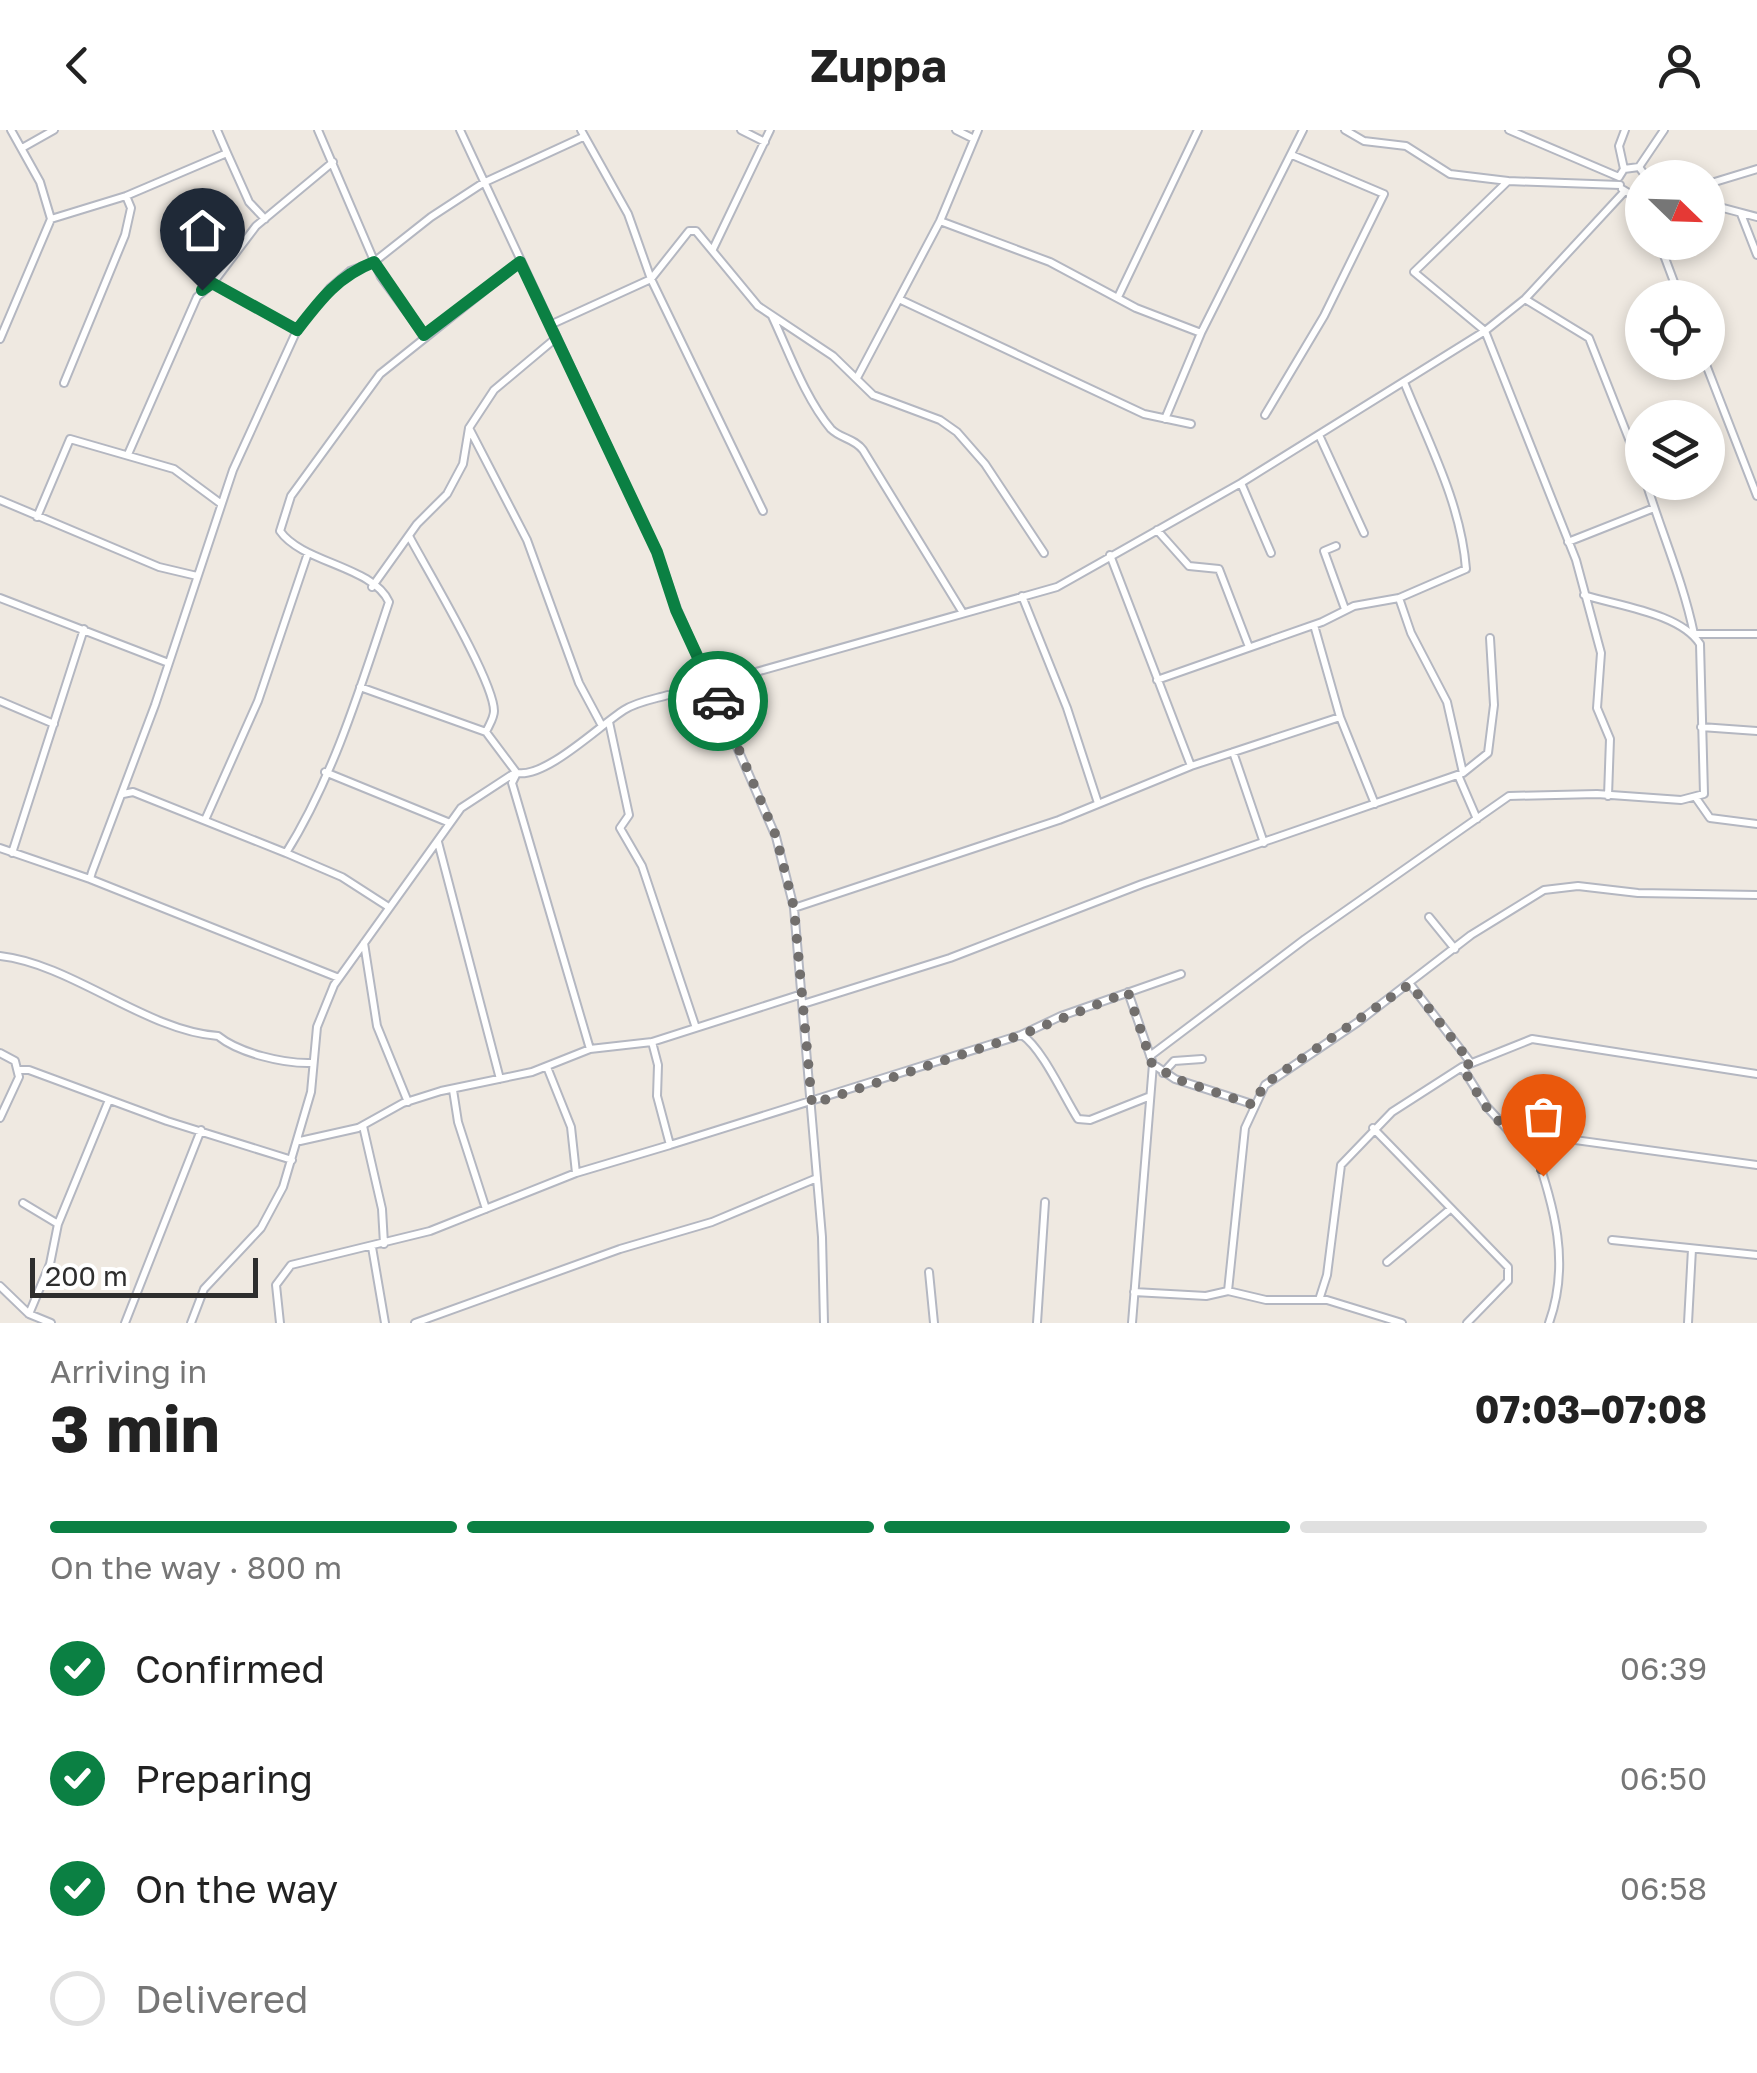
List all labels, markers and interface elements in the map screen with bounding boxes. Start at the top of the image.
icon: back [50,38,105,93]
text: Zuppa [810,38,947,92]
icon: person [1652,38,1707,93]
north arrow [1625,160,1725,260]
map controls [1625,160,1725,500]
pin [160,188,245,291]
icon: home [175,203,230,258]
button: locate [1625,280,1725,380]
button: layers [1625,400,1725,500]
courier [668,651,768,751]
icon: car [691,674,746,729]
pin [1501,1074,1586,1177]
icon: bag [1516,1089,1571,1144]
scale bar [30,1253,258,1298]
text: 200 m [45,1259,128,1292]
text: Arriving in [50,1352,207,1390]
text: 07:03–07:08 [1475,1386,1707,1431]
text: 3 min [50,1388,220,1466]
text: On the way · 800 m [50,1548,342,1586]
icon: check [50,1641,105,1696]
text: Confirmed [135,1646,325,1691]
text: 06:39 [1620,1649,1707,1687]
icon: check [50,1751,105,1806]
text: Preparing [135,1756,313,1801]
text: 06:50 [1620,1759,1707,1797]
icon: check [50,1861,105,1916]
text: On the way [135,1866,338,1911]
text: 06:58 [1620,1869,1707,1907]
text: Delivered [135,1976,308,2021]

